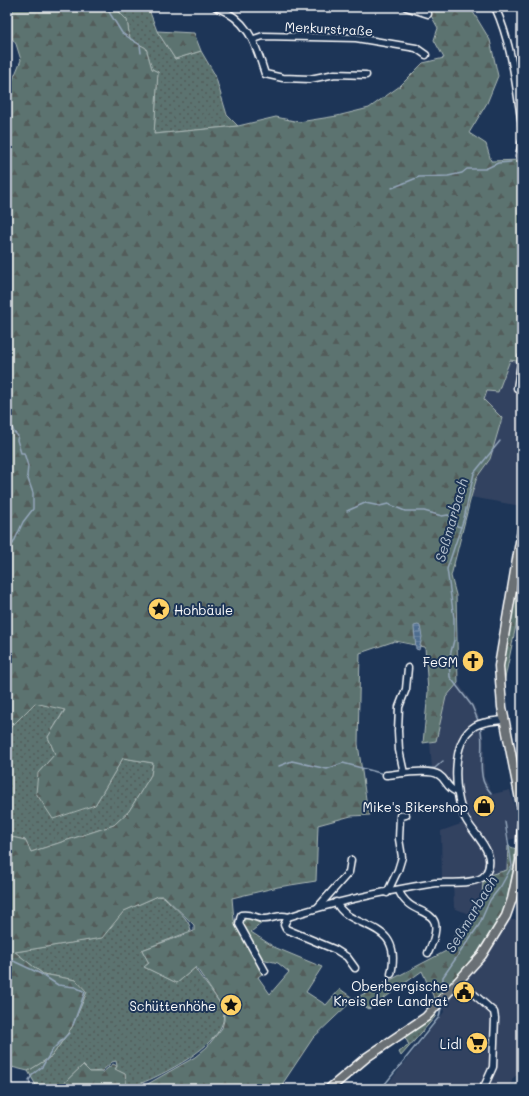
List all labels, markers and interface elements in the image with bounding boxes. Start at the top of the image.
street label: Merkurstraße [284,17,374,39]
water label: Seßmarbach [430,476,472,564]
place icon: Hohbäule [146,596,172,622]
place label: Hohbäule [174,601,233,618]
church icon: FeGM [460,648,486,674]
place label: FeGM [423,653,458,670]
shop icon: Mike's Bikershop [471,793,497,819]
place label: Mike's Bikershop [362,798,468,815]
water label: Seßmarbach [441,872,501,956]
place label: Oberbergische Kreis der Landrat [333,977,448,1009]
public building icon: Oberbergische Kreis der Landrat [451,979,477,1005]
place icon: Schüttenhöhe [218,992,244,1018]
place label: Schüttenhöhe [129,997,216,1014]
supermarket icon: Lidl [464,1030,490,1056]
place label: Lidl [440,1035,462,1052]

